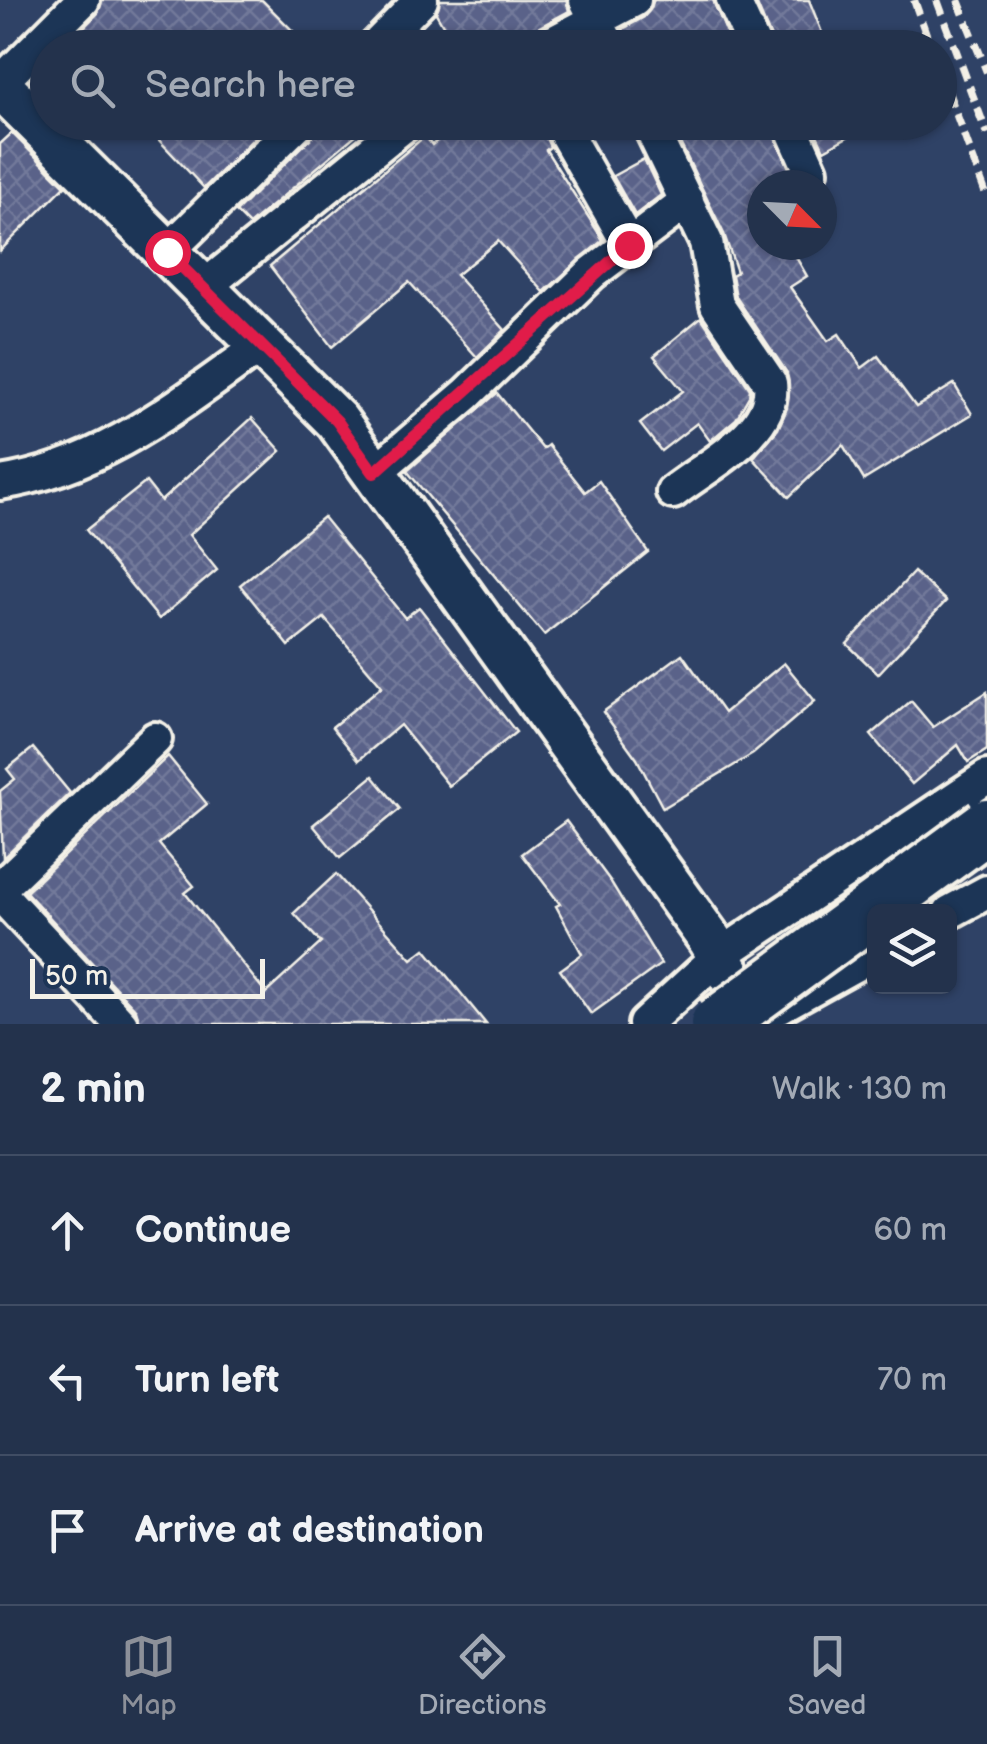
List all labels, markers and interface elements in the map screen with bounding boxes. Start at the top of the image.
search box [30,30,957,140]
icon: search [65,58,120,113]
text: Search here [145,63,356,108]
north arrow [747,170,837,260]
route end [607,223,653,269]
route start [145,230,191,276]
map controls [867,904,957,994]
button: layers [867,904,957,994]
scale bar [30,954,265,998]
text: 50 m [45,960,108,993]
text: 2 min [40,1064,146,1115]
text: Walk · 130 m [772,1070,947,1109]
icon: ahead [40,1203,95,1258]
text: Continue [135,1208,291,1253]
text: 60 m [874,1211,947,1250]
icon: left [40,1353,95,1408]
text: Turn left [135,1358,279,1403]
text: 70 m [877,1361,947,1400]
icon: arrive [40,1503,95,1558]
text: Arrive at destination [135,1508,484,1553]
tab: Map [121,1629,177,1722]
tab: Directions [418,1629,547,1722]
tab: Saved [788,1629,866,1722]

